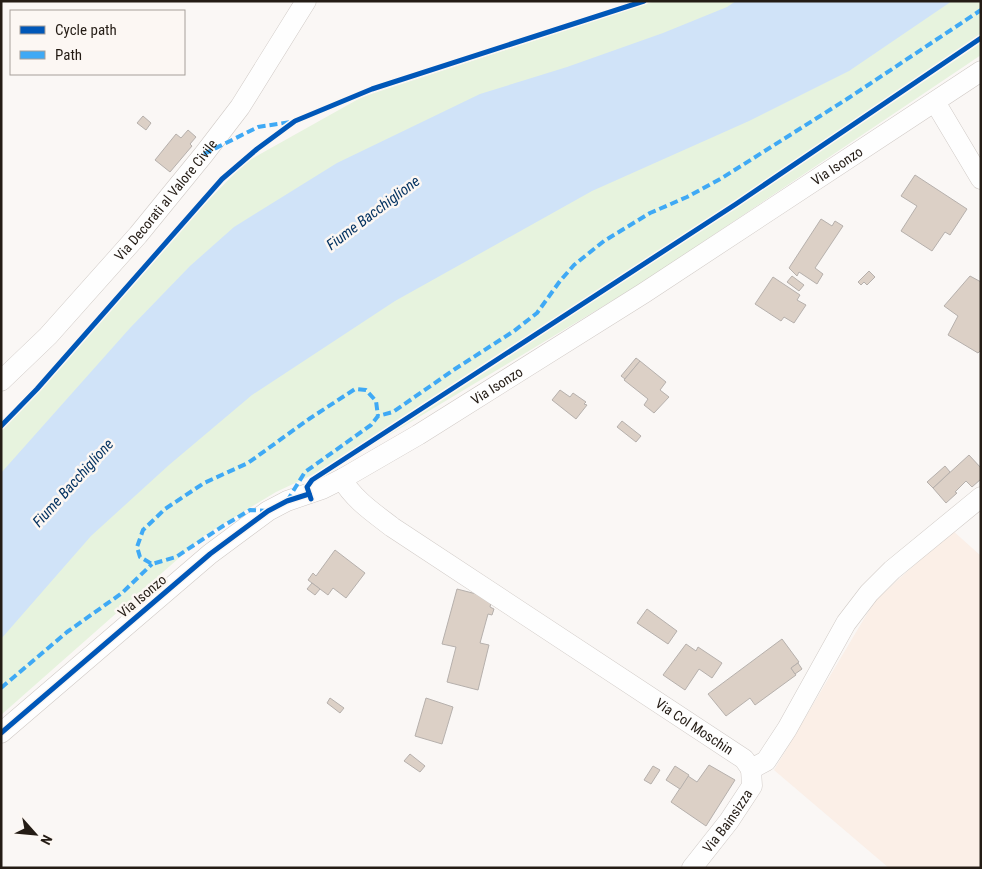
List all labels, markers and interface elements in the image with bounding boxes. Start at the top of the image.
legend [10,10,185,75]
text: Cycle path [55,21,117,39]
text: Path [55,46,82,64]
street label: Via Decorati al Valore Civile [111,136,220,264]
street label: Via Isonzo [808,143,865,188]
water label: Fiume Bacchiglione [323,172,423,254]
street label: Via Isonzo [468,363,525,408]
water label: Fiume Bacchiglione [29,435,117,531]
street label: Via Isonzo [115,571,169,621]
street label: Via Col Moschin [653,695,736,758]
street label: Via Bainsizza [699,786,756,856]
north arrow [10,809,60,859]
text: N [38,832,56,847]

